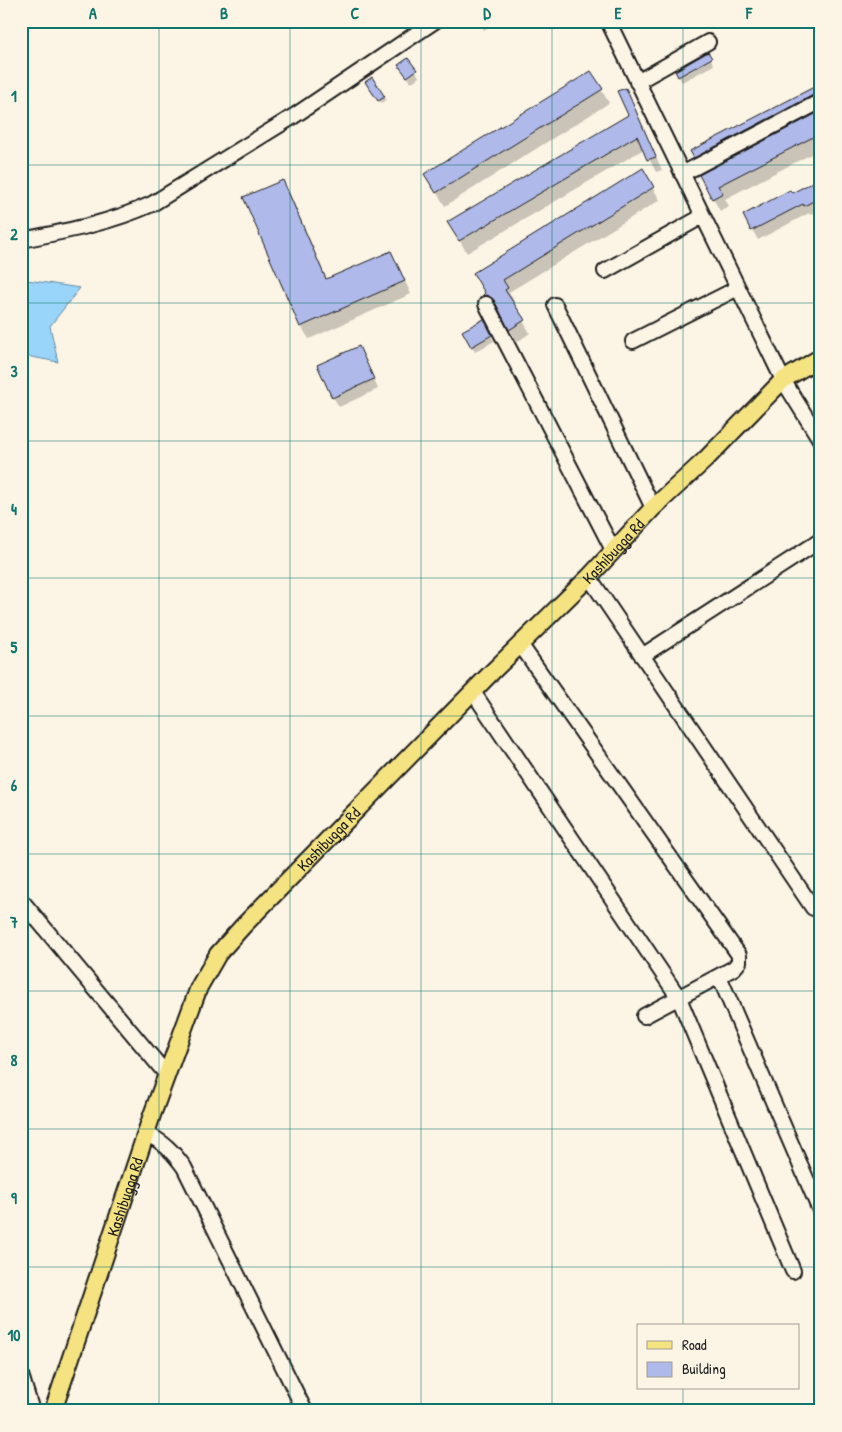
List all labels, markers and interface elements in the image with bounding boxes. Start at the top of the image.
text: A [89,2,97,24]
text: B [220,2,228,24]
text: C [351,2,360,24]
text: D [483,2,491,24]
text: E [614,2,622,24]
text: F [745,2,753,24]
text: 1 [11,85,17,107]
text: 2 [10,223,18,245]
text: 3 [10,360,18,382]
text: 4 [11,498,17,520]
street label: Kashibugga Rd [577,514,649,589]
text: 5 [11,636,18,658]
text: 6 [11,774,18,796]
street label: Kashibugga Rd [292,802,365,876]
text: 7 [9,911,18,933]
text: 8 [11,1049,18,1071]
street label: Kashibugga Rd [101,1154,148,1239]
text: 9 [11,1187,17,1209]
text: 10 [8,1324,20,1346]
legend [637,1324,800,1390]
text: Road [682,1334,707,1355]
text: Building [682,1358,726,1379]

